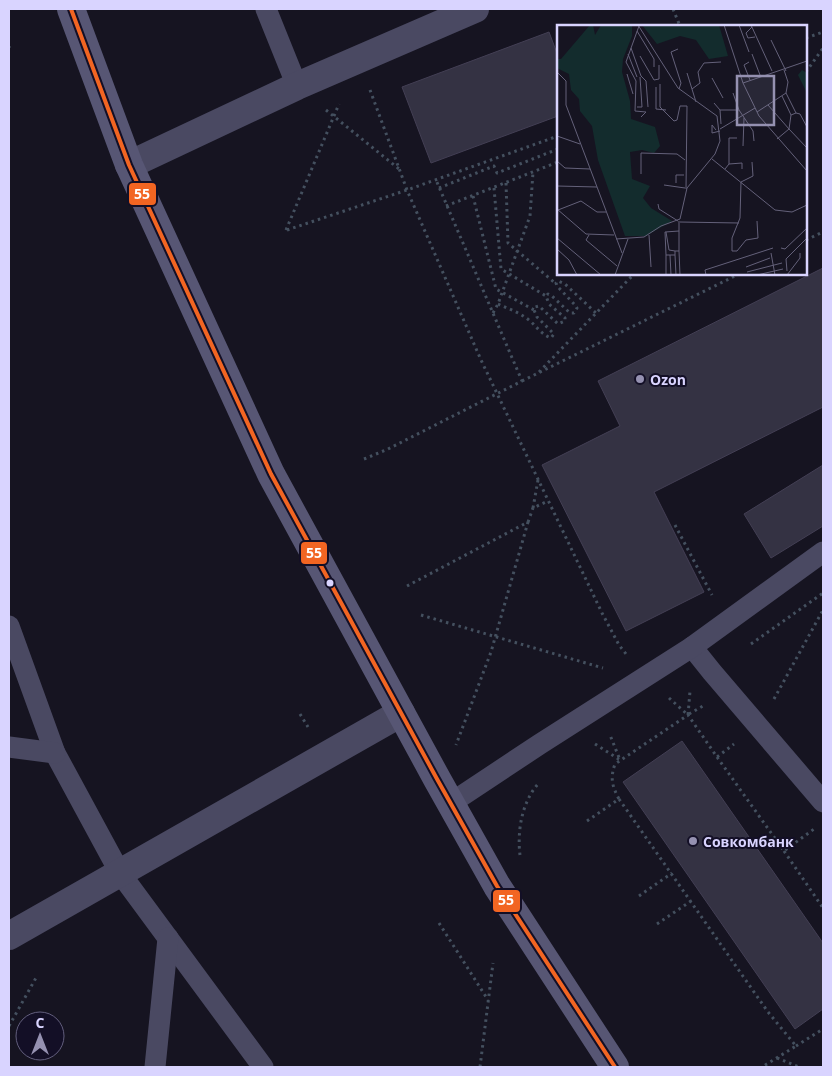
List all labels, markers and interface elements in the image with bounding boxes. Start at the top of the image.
inset map [557,25,807,275]
line badge: 55 [128,182,157,206]
text: 55 [134,184,150,203]
place label: Ozon [650,370,686,389]
marker: Ozon [634,373,646,385]
line badge: 55 [300,541,328,565]
text: 55 [306,543,322,562]
unlabelled marker [325,578,335,588]
place label: Совкомбанк [703,832,794,851]
marker: Совкомбанк [687,835,699,847]
line badge: 55 [492,889,521,913]
text: 55 [498,890,514,909]
north arrow [15,1011,65,1061]
text: С [36,1013,45,1032]

